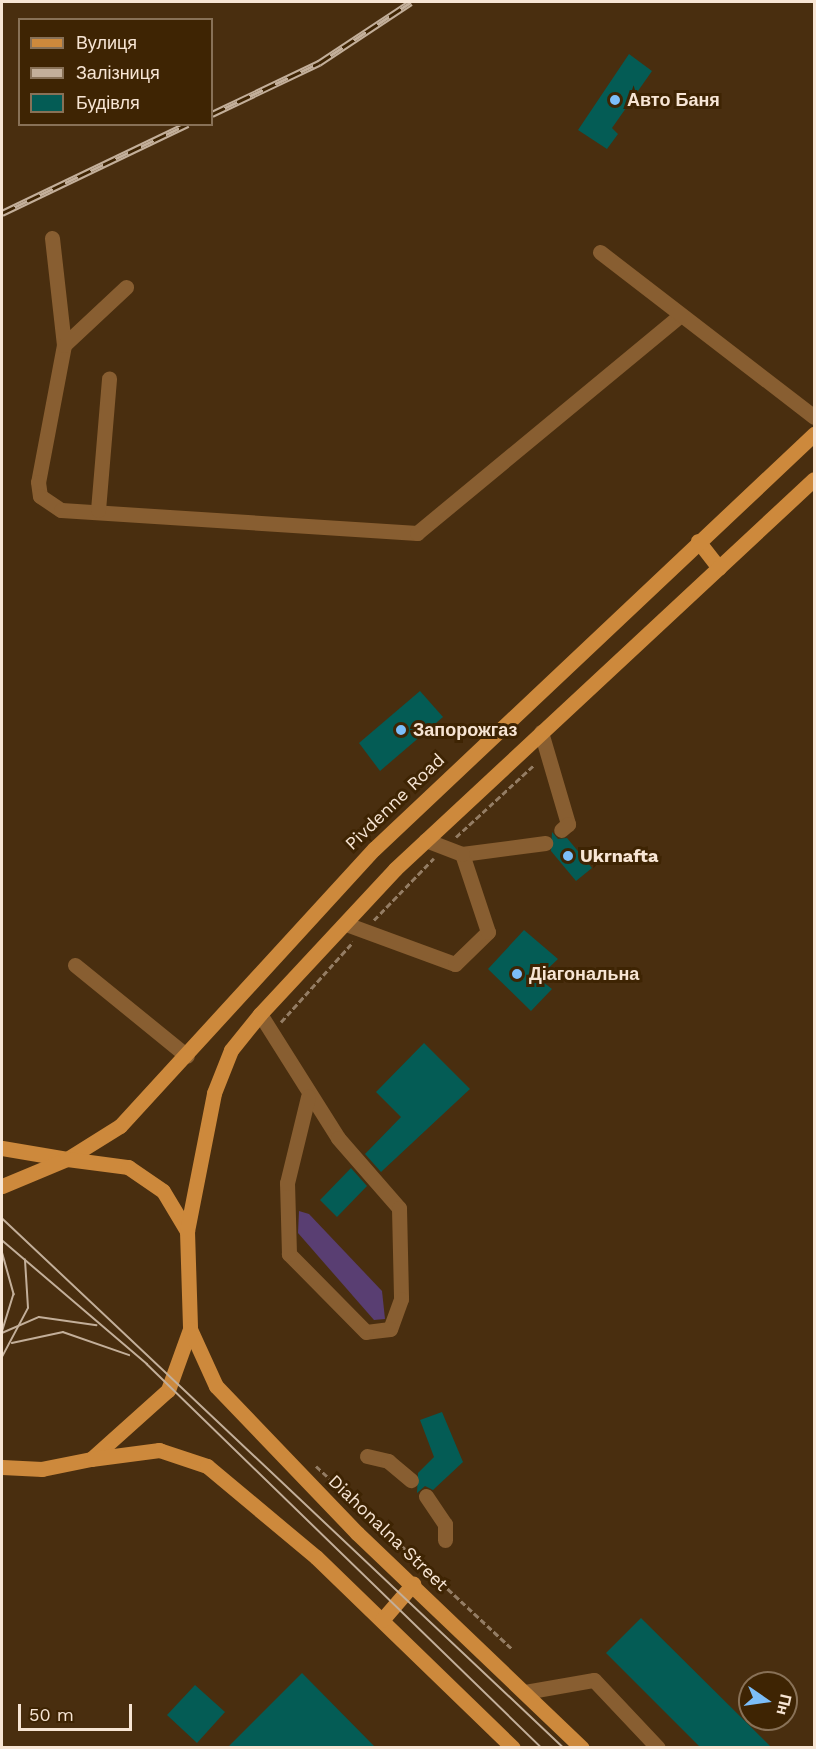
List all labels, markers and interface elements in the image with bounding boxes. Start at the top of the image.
legend [18,18,213,126]
text: Вулиця [76,32,137,53]
text: Залізниця [76,62,160,83]
place label: Авто Баня [627,89,720,111]
text: Будівля [76,92,140,113]
marker: Авто Баня [608,93,622,107]
place label: Запорожгаз [413,719,517,741]
marker: Запорожгаз [394,723,408,737]
street label: Pivdenne Road [341,749,449,855]
place label: Ukrnafta [580,845,659,867]
marker: Ukrnafta [561,849,575,863]
place label: Діагональна [529,963,639,985]
marker: Діагональна [510,967,524,981]
street label: Diahonalna Street [324,1470,452,1596]
north arrow [738,1671,798,1731]
scale bar [21,1692,135,1730]
text: Пн [772,1692,796,1717]
text: 50 m [29,1704,74,1725]

